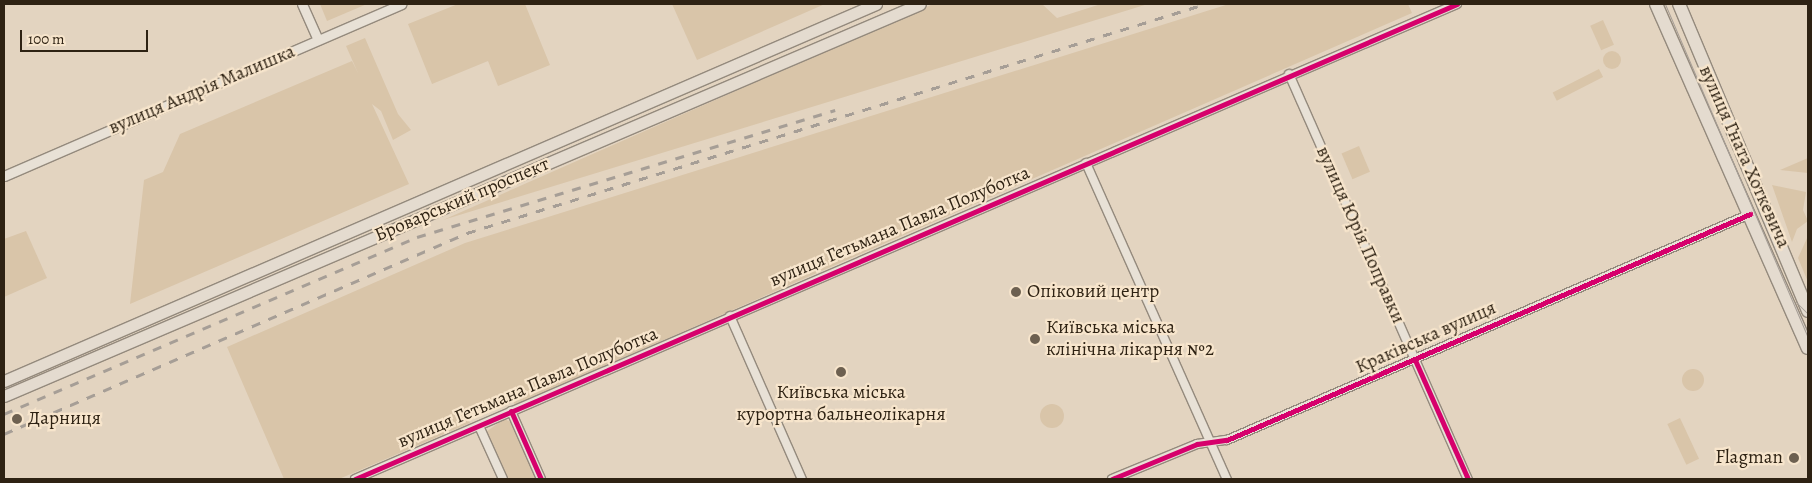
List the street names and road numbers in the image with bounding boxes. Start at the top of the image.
street label: вулиця Андрія Малишка [105,40,299,140]
street label: вулиця Гната Хоткевича [1693,62,1795,252]
street label: вулиця Юрія Поправки [1311,143,1409,327]
street label: Броварський проспект [371,153,553,247]
street label: вулиця Гетьмана Павла Полуботка [767,162,1033,292]
street label: Краківська вулиця [1352,297,1500,379]
street label: вулиця Гетьмана Павла Полуботка [395,323,661,453]

